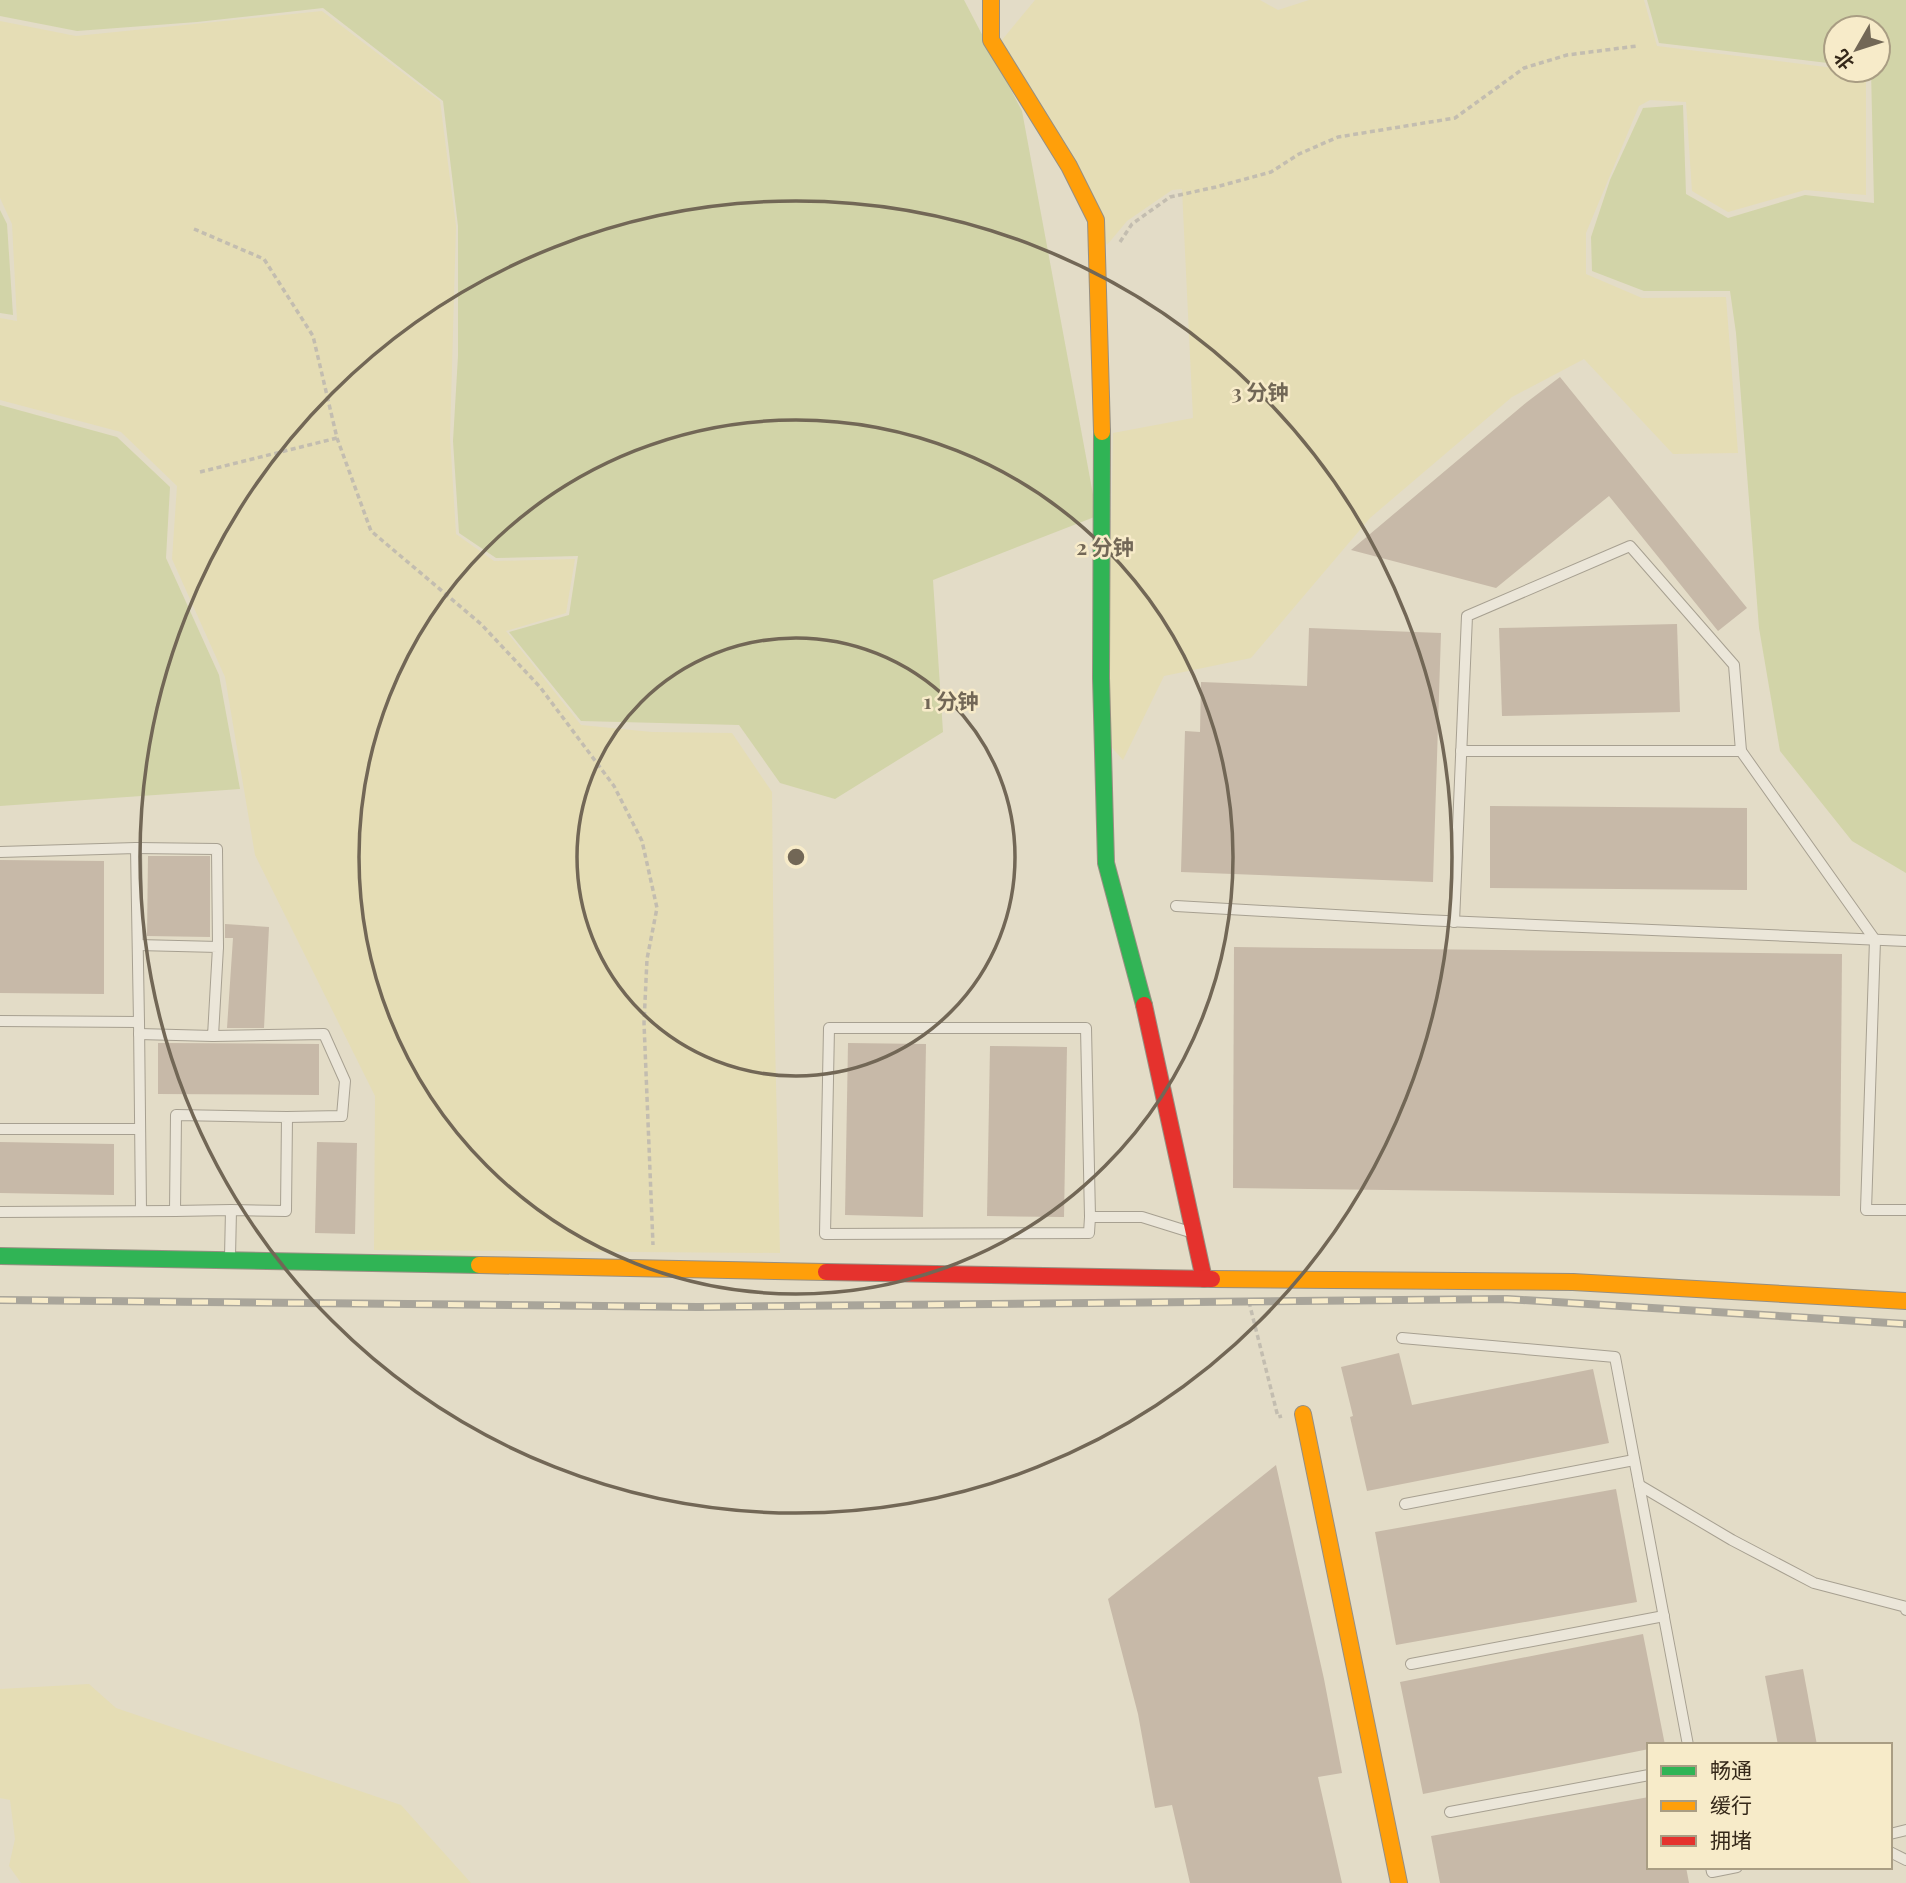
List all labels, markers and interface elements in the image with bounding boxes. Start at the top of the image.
north arrow [1822,14,1892,84]
text: 北 [1827,45,1859,76]
text: 3 分钟 [1231,377,1289,405]
text: 2 分钟 [1076,532,1134,560]
text: 1 分钟 [924,686,978,714]
centre of rings [784,845,808,869]
legend [1647,1743,1892,1869]
text: 畅通 [1710,1755,1752,1783]
text: 缓行 [1710,1790,1752,1818]
text: 拥堵 [1710,1825,1752,1853]

